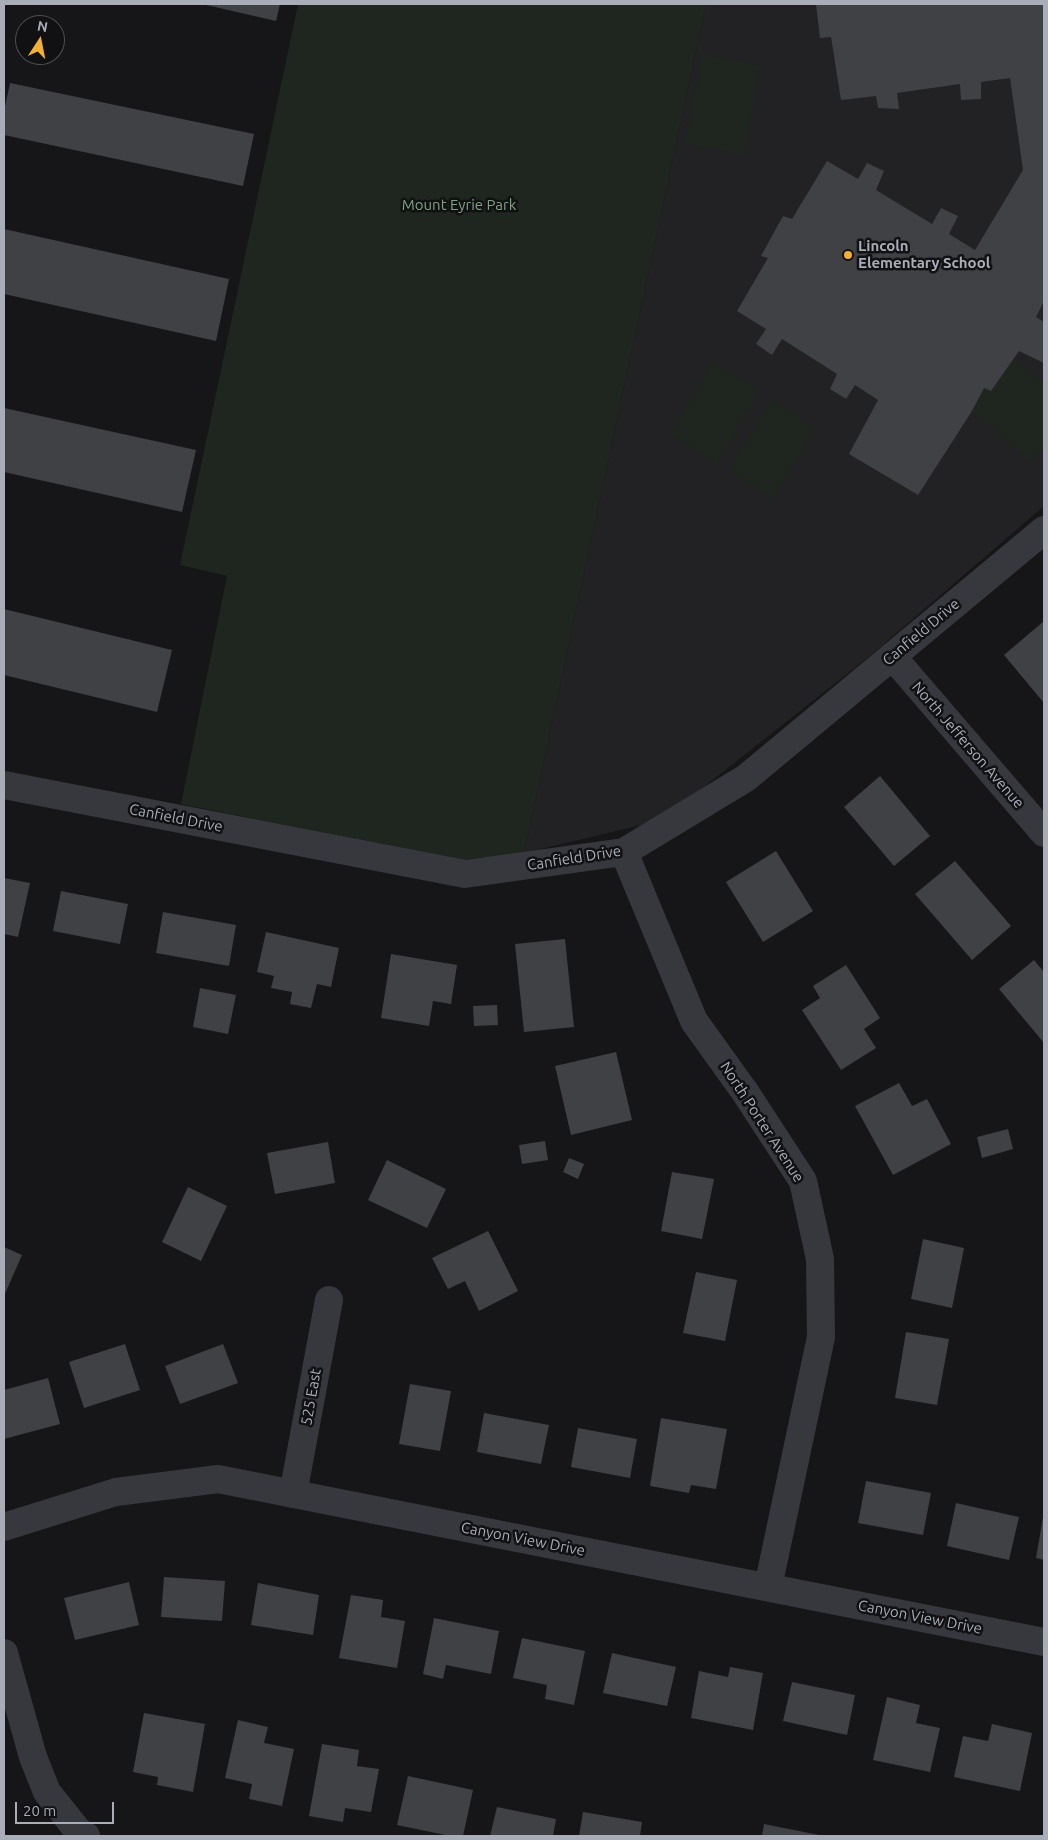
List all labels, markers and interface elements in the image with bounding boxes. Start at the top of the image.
north arrow [15,15,65,65]
text: N [36,17,49,35]
park label: Mount Eyrie Park [402,196,516,214]
place label: Lincoln Elementary School [858,237,990,272]
marker: Lincoln Elementary School [842,249,854,261]
street label: Canfield Drive [879,595,963,669]
street label: North Jefferson Avenue [908,678,1028,812]
street label: Canfield Drive [128,800,224,836]
street label: Canfield Drive [526,842,622,874]
street label: North Porter Avenue [716,1058,808,1186]
street label: 525 East [297,1367,325,1427]
street label: Canyon View Drive [460,1518,586,1560]
street label: Canyon View Drive [857,1596,983,1638]
scale bar [18,1792,116,1824]
text: 20 m [23,1802,56,1819]

